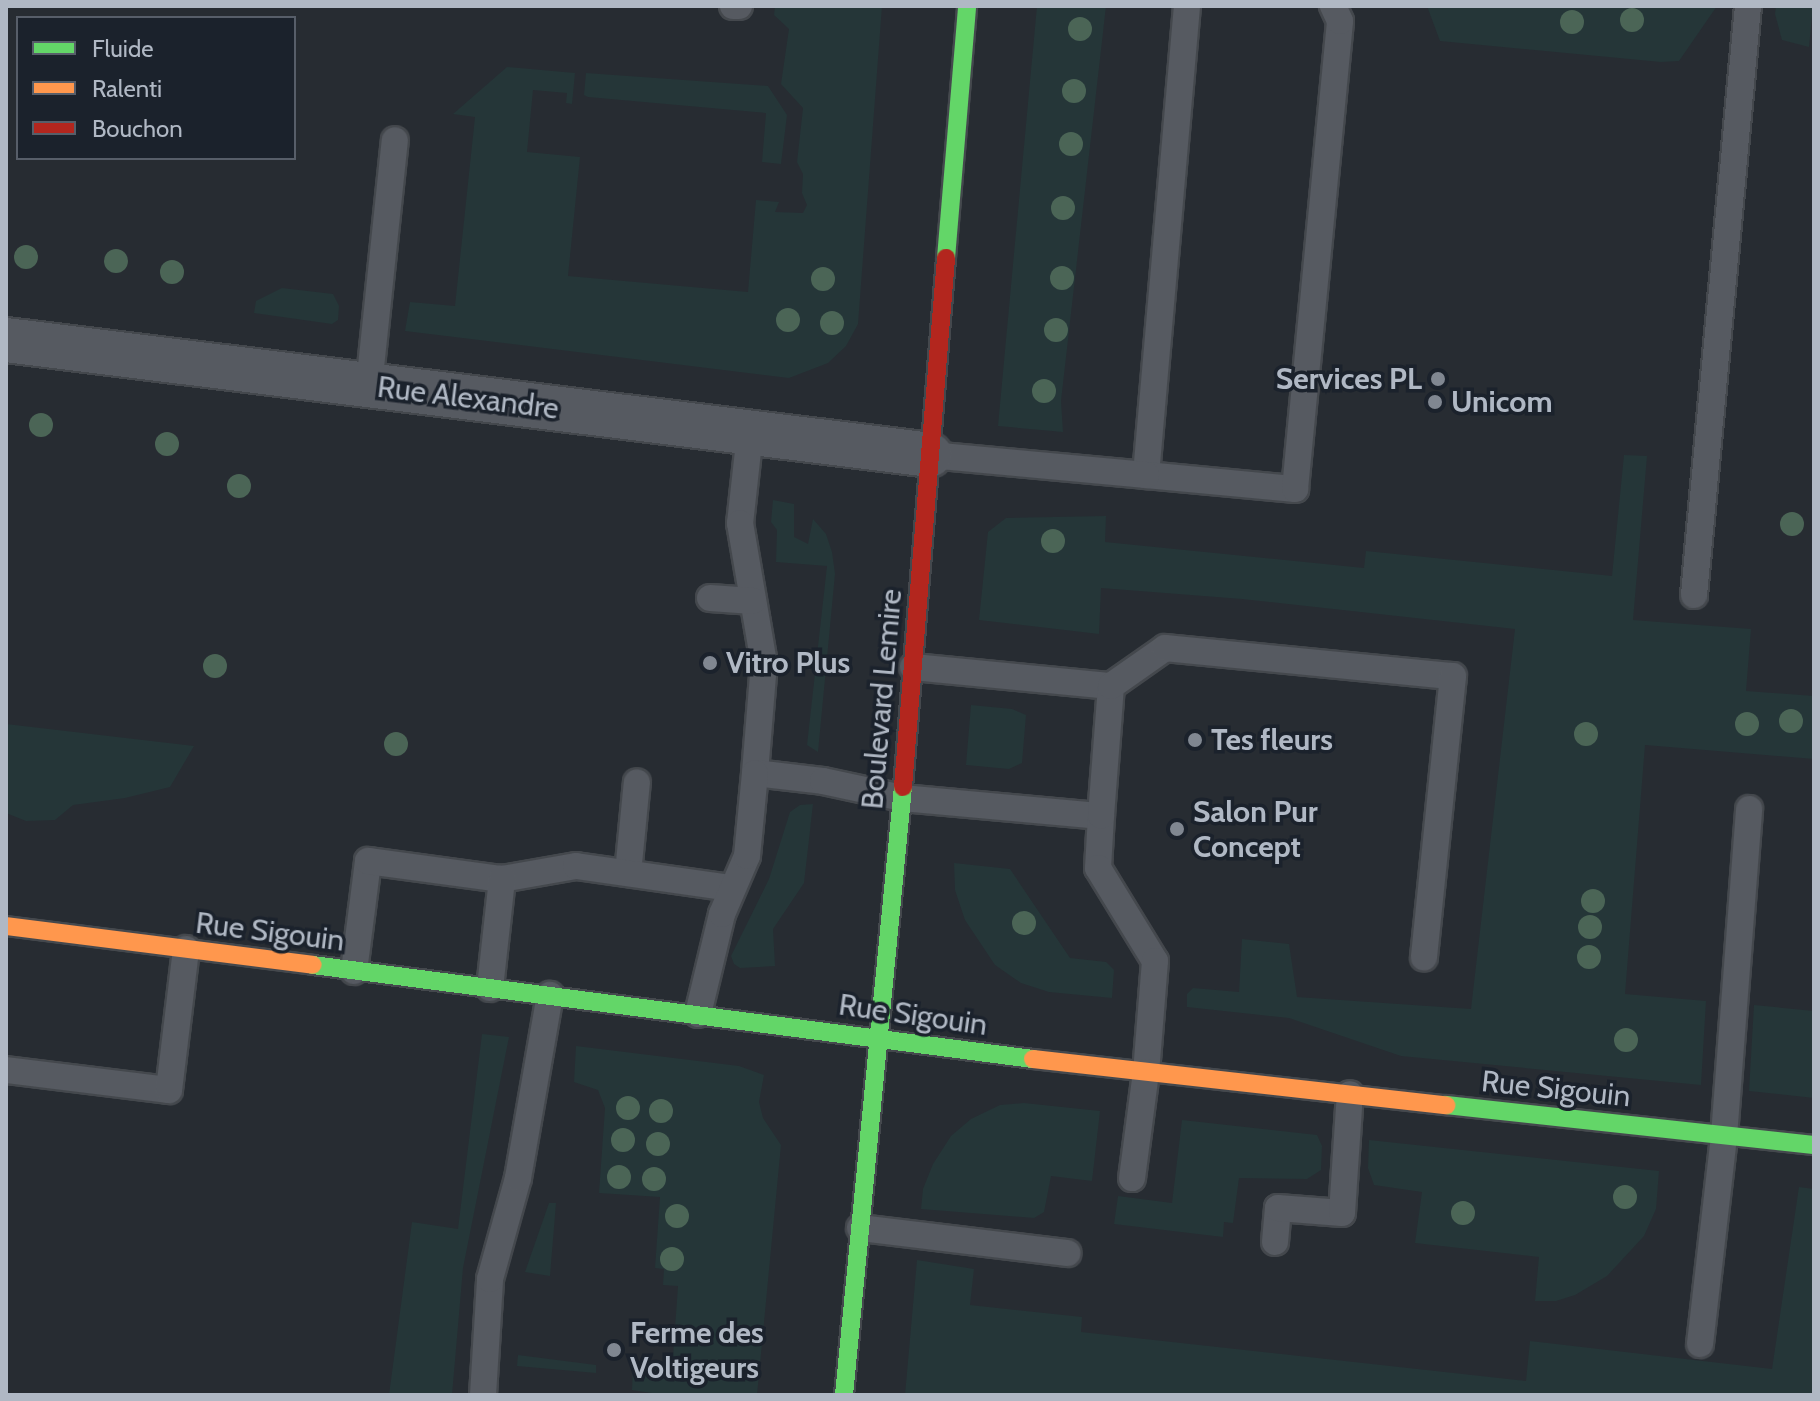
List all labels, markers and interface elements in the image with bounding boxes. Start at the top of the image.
legend [16,16,296,160]
text: Fluide [92,34,154,63]
text: Ralenti [92,74,162,103]
text: Bouchon [92,114,183,143]
place label: Services PL [1276,361,1422,397]
street label: Rue Alexandre [375,369,561,427]
marker: Services PL [1429,370,1447,388]
place label: Unicom [1451,384,1553,420]
marker: Unicom [1426,393,1444,411]
street label: Boulevard Lemire [854,587,910,811]
place label: Vitro Plus [726,645,850,681]
marker: Vitro Plus [701,654,719,672]
place label: Tes fleurs [1211,722,1333,758]
marker: Tes fleurs [1186,731,1204,749]
place label: Salon Pur Concept [1193,794,1318,864]
marker: Salon Pur Concept [1168,820,1186,838]
street label: Rue Sigouin [194,905,346,959]
street label: Rue Sigouin [836,987,990,1043]
street label: Rue Sigouin [1480,1063,1632,1115]
place label: Ferme des Voltigeurs [630,1315,764,1386]
marker: Ferme des Voltigeurs [605,1341,623,1359]

